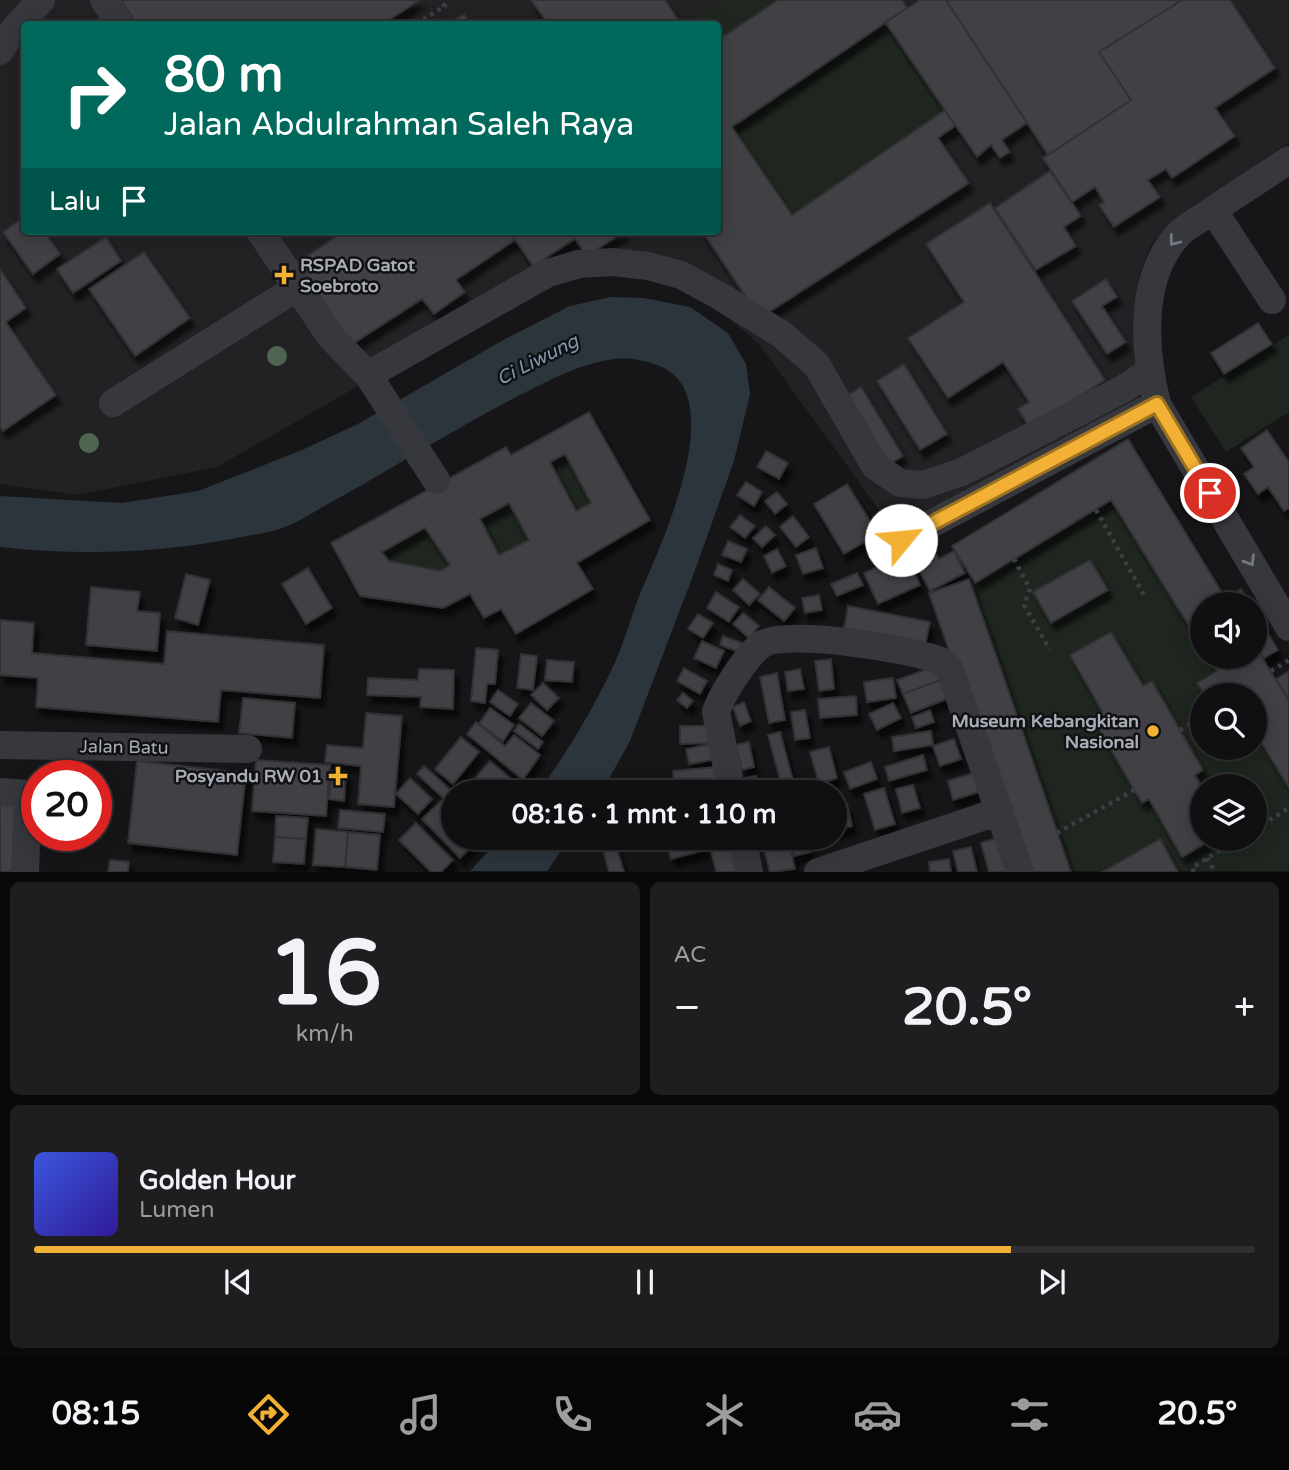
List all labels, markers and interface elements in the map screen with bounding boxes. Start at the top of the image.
text: 80 m [164,46,283,105]
icon: right [49,49,140,140]
text: Jalan Abdulrahman Saleh Raya [164,106,634,144]
icon: arrive [115,182,153,220]
text: Lalu [49,186,101,217]
one-way arrow [1169,234,1182,246]
place label: RSPAD Gatot Soebroto [300,254,415,297]
marker: RSPAD Gatot Soebroto [274,265,294,285]
water label: Ci Liwung [493,329,583,390]
pin [1180,463,1240,523]
icon: arrive [1191,474,1229,512]
position arrow [864,503,938,577]
one-way arrow [1241,553,1254,566]
map controls [1190,592,1267,851]
button: sound [1190,592,1267,669]
button: search [1190,683,1267,760]
place label: Museum Kebangkitan Nasional [952,710,1139,753]
marker: Museum Kebangkitan Nasional [1145,723,1161,739]
street label: Jalan Batu [79,735,169,759]
speed limit sign: 20 [21,760,112,851]
place label: Posyandu RW 01 [175,765,322,787]
marker: Posyandu RW 01 [328,766,348,786]
button: layers [1190,774,1267,851]
text: 08:16 · 1 mnt · 110 m [512,799,776,830]
text: 16 [268,919,382,1029]
text: AC [674,941,706,969]
text: 20.5° [902,976,1032,1039]
text: − [674,985,701,1031]
text: + [1234,985,1255,1031]
text: km/h [296,1020,354,1048]
text: Golden Hour [139,1165,296,1196]
text: Lumen [139,1196,214,1224]
icon: previous [219,1263,257,1301]
icon: pause [626,1263,664,1301]
icon: next [1033,1263,1071,1301]
icon: directions [244,1390,293,1439]
icon: music [396,1390,445,1439]
icon: phone [548,1390,597,1439]
icon: climate [700,1390,749,1439]
icon: car [853,1390,902,1439]
icon: filters [1005,1390,1054,1439]
text: 08:15 [52,1395,140,1433]
text: 20.5° [1157,1395,1237,1433]

